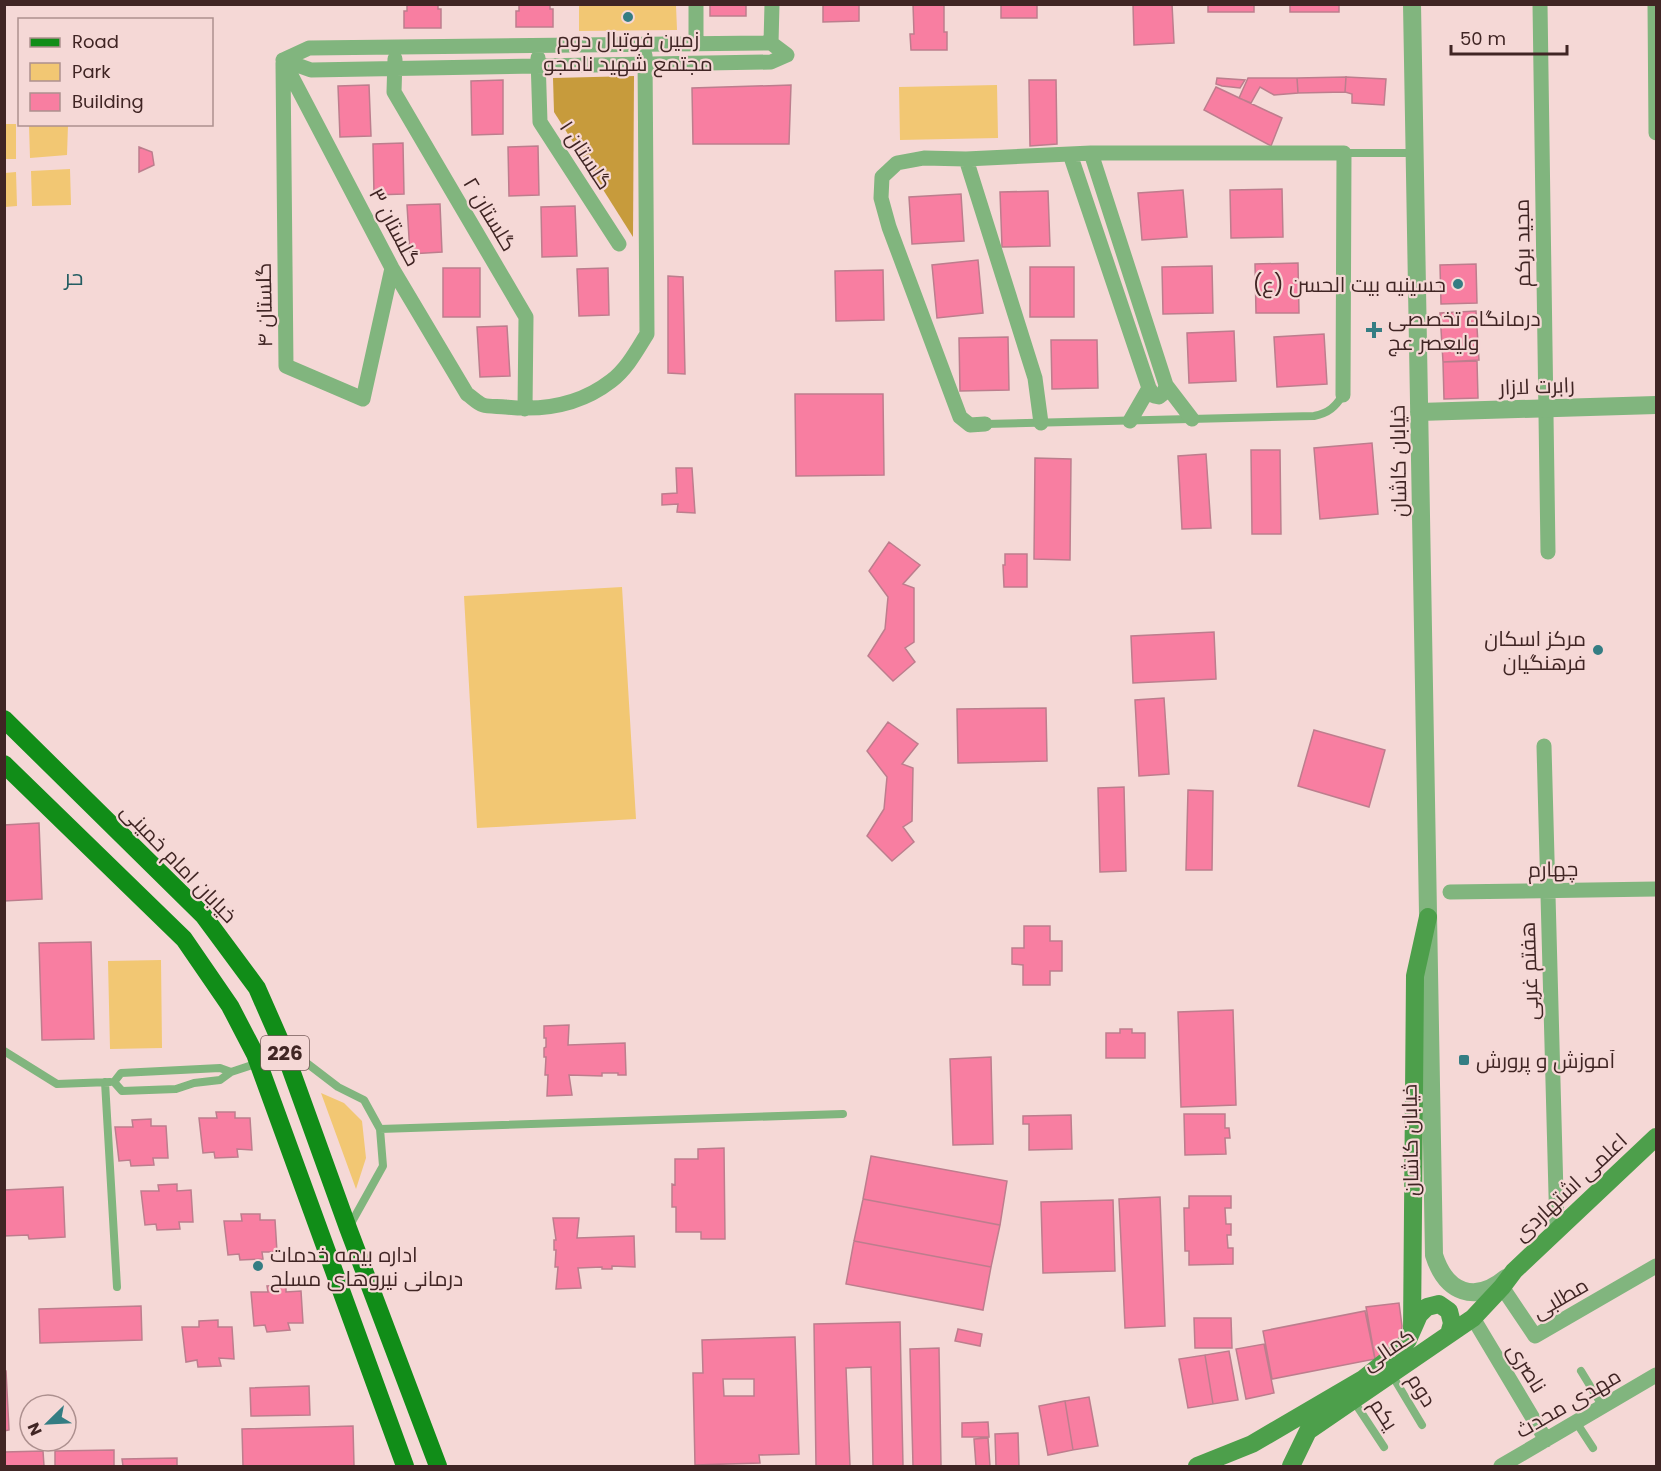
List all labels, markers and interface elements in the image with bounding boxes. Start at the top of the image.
marker: زمین فوتبال دوم مجتمع شهید نامجو [621,10,635,24]
legend [18,18,213,126]
scale bar [1451,18,1566,56]
place label: زمین فوتبال دوم مجتمع شهید نامجو [543,25,713,78]
text: 50 m [1460,26,1506,51]
text: Road [72,29,119,54]
text: Park [72,59,111,84]
text: Building [72,89,144,114]
street label: گلستان ۱ [553,115,619,195]
street label: گلستان ۲ [457,172,523,256]
street label: گلستان ۳ [362,183,428,271]
street label: مجید برکم [1507,199,1537,287]
district label: حر [63,262,83,293]
street label: گلستان ۴ [249,262,279,348]
place label: حسینیه بیت الحسن (ع) [1253,270,1446,299]
marker: حسینیه بیت الحسن (ع) [1451,277,1465,291]
place label: درمانگاه تخصصی ولیعصر عج [1388,304,1541,357]
marker: درمانگاه تخصصی ولیعصر عج [1365,321,1383,339]
street label: رابرت لازار [1498,370,1575,402]
street label: خیابان کاشان [1383,405,1413,517]
place label: مرکز اسکان فرهنگیان [1484,624,1586,677]
marker: مرکز اسکان فرهنگیان [1591,643,1605,657]
street label: خیابان امام خمینی [114,797,244,929]
street label: چهارم [1528,854,1578,884]
street label: هفتم غربی [1513,921,1545,1021]
road number: 226 [261,1036,309,1070]
place label: آموزش و پرورش [1476,1046,1616,1075]
marker: آموزش و پرورش [1457,1053,1471,1067]
street label: خیابان کاشان [1395,1084,1425,1196]
street label: اعلمی اشتهاردی [1506,1126,1634,1248]
place label: اداره بیمه خدمات درمانی نیروهای مسلح [270,1240,463,1293]
marker: اداره بیمه خدمات درمانی نیروهای مسلح [251,1259,265,1273]
street label: مطلبی [1527,1270,1593,1326]
street label: کمالی [1356,1321,1420,1377]
street label: ناصری [1501,1338,1553,1398]
street label: مهدی محدث [1510,1361,1626,1445]
street label: دوم [1401,1368,1443,1412]
street label: یکم [1363,1392,1405,1436]
north arrow [18,1393,78,1453]
text: N [22,1419,48,1439]

